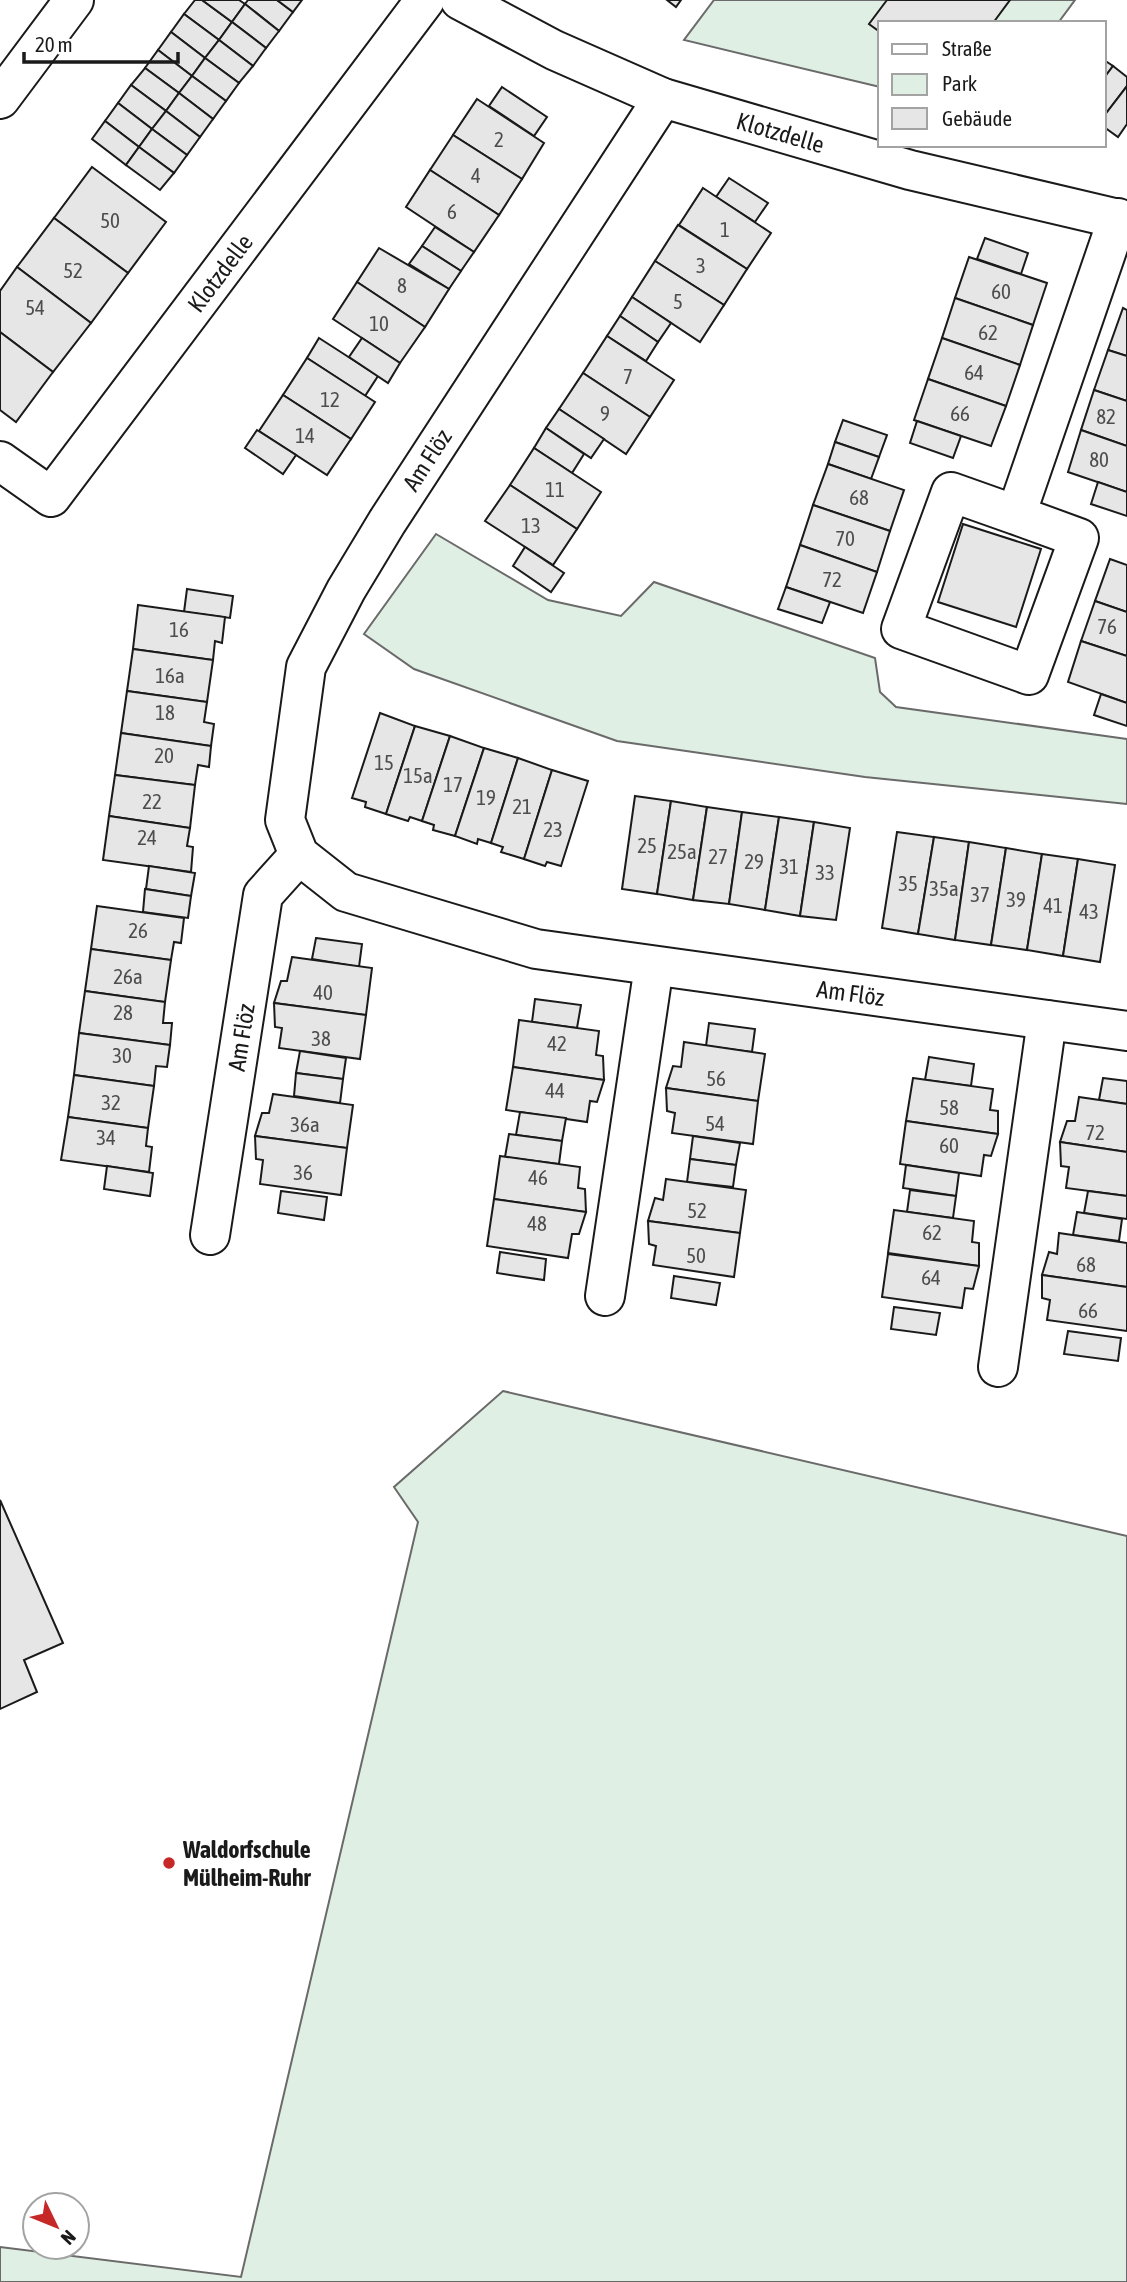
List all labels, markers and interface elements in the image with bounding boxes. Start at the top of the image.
scale bar [24,21,178,65]
legend [878,21,1106,147]
text: 20 m [35,32,73,56]
text: Straße [942,36,992,60]
text: Park [942,71,977,95]
text: Gebäude [942,106,1012,130]
street label: Klotzdelle [733,107,828,158]
house number: 2 [494,127,504,151]
house number: 4 [471,163,481,187]
house number: 6 [447,199,457,223]
house number: 50 [100,208,120,232]
house number: 1 [720,217,730,241]
street label: Klotzdelle [182,229,258,317]
house number: 3 [696,253,706,277]
house number: 52 [63,258,83,282]
house number: 8 [397,273,407,297]
house number: 60 [991,279,1011,303]
house number: 5 [673,289,683,313]
house number: 54 [25,295,45,319]
house number: 10 [369,311,389,335]
house number: 62 [978,320,998,344]
house number: 64 [964,360,984,384]
house number: 7 [623,364,633,388]
house number: 12 [320,387,340,411]
house number: 9 [600,401,610,425]
house number: 66 [950,401,970,425]
house number: 82 [1096,404,1116,428]
house number: 14 [295,423,315,447]
street label: Am Flöz [397,424,457,496]
house number: 80 [1089,447,1109,471]
house number: 11 [545,477,565,501]
house number: 68 [849,485,869,509]
house number: 13 [521,513,541,537]
house number: 70 [835,526,855,550]
house number: 72 [822,567,842,591]
house number: 76 [1097,614,1117,638]
house number: 16 [169,617,189,641]
house number: 16a [155,663,185,687]
house number: 18 [155,700,175,724]
house number: 20 [154,743,174,767]
house number: 15 [374,750,394,774]
house number: 15a [403,763,433,787]
house number: 17 [443,772,463,796]
house number: 19 [476,785,496,809]
house number: 22 [142,789,162,813]
house number: 21 [512,794,532,818]
house number: 23 [543,817,563,841]
house number: 24 [137,825,157,849]
house number: 25 [637,833,657,857]
house number: 25a [667,839,697,863]
house number: 27 [708,844,728,868]
house number: 29 [744,849,764,873]
house number: 31 [779,854,799,878]
house number: 33 [815,860,835,884]
house number: 35 [898,871,918,895]
house number: 35a [929,876,959,900]
house number: 37 [970,882,990,906]
house number: 39 [1006,887,1026,911]
house number: 41 [1043,893,1063,917]
house number: 43 [1079,899,1099,923]
house number: 26 [128,918,148,942]
house number: 26a [113,964,143,988]
street label: Am Flöz [815,975,886,1011]
house number: 40 [313,980,333,1004]
house number: 28 [113,1000,133,1024]
street label: Am Flöz [222,1001,259,1073]
house number: 38 [311,1026,331,1050]
house number: 42 [547,1031,567,1055]
house number: 30 [112,1043,132,1067]
house number: 56 [706,1066,726,1090]
house number: 44 [545,1078,565,1102]
house number: 32 [101,1090,121,1114]
house number: 58 [939,1095,959,1119]
house number: 54 [705,1111,725,1135]
house number: 36a [290,1112,320,1136]
house number: 72 [1085,1120,1105,1144]
house number: 34 [96,1125,116,1149]
house number: 60 [939,1133,959,1157]
house number: 36 [293,1160,313,1184]
house number: 46 [528,1165,548,1189]
house number: 52 [687,1198,707,1222]
house number: 48 [527,1211,547,1235]
house number: 62 [922,1220,942,1244]
house number: 50 [686,1243,706,1267]
house number: 68 [1076,1252,1096,1276]
house number: 64 [921,1265,941,1289]
house number: 66 [1078,1298,1098,1322]
place label: Waldorfschule Mülheim-Ruhr [182,1836,312,1891]
marker: Waldorfschule Mülheim-Ruhr [161,1855,177,1871]
north arrow [21,2191,91,2261]
text: N [57,2226,80,2249]

